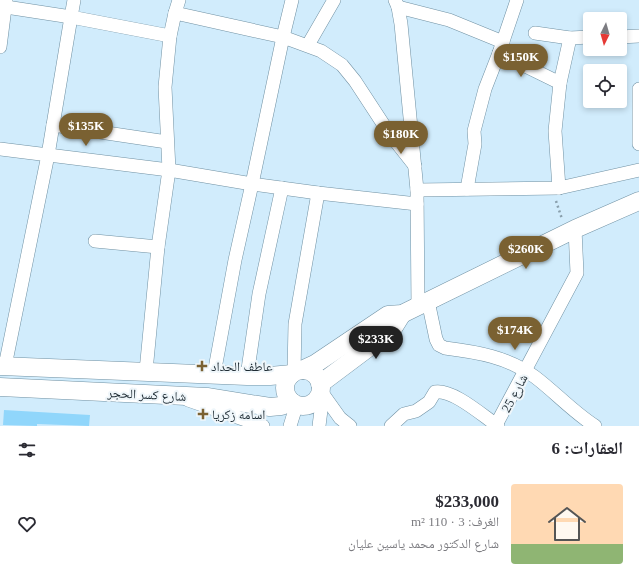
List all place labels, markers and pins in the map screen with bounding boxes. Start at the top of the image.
pin: $150K [493,44,549,78]
pin: $135K [58,113,114,147]
pin: $180K [373,121,429,155]
pin: $260K [498,236,554,270]
pin: $174K [487,317,543,351]
pin: $233K [348,326,404,360]
place label: عاطف الحداد [211,359,273,374]
marker: عاطف الحداد [196,360,208,372]
place label: اسامه زكريا [212,407,265,423]
marker: اسامه زكريا [197,408,209,420]

